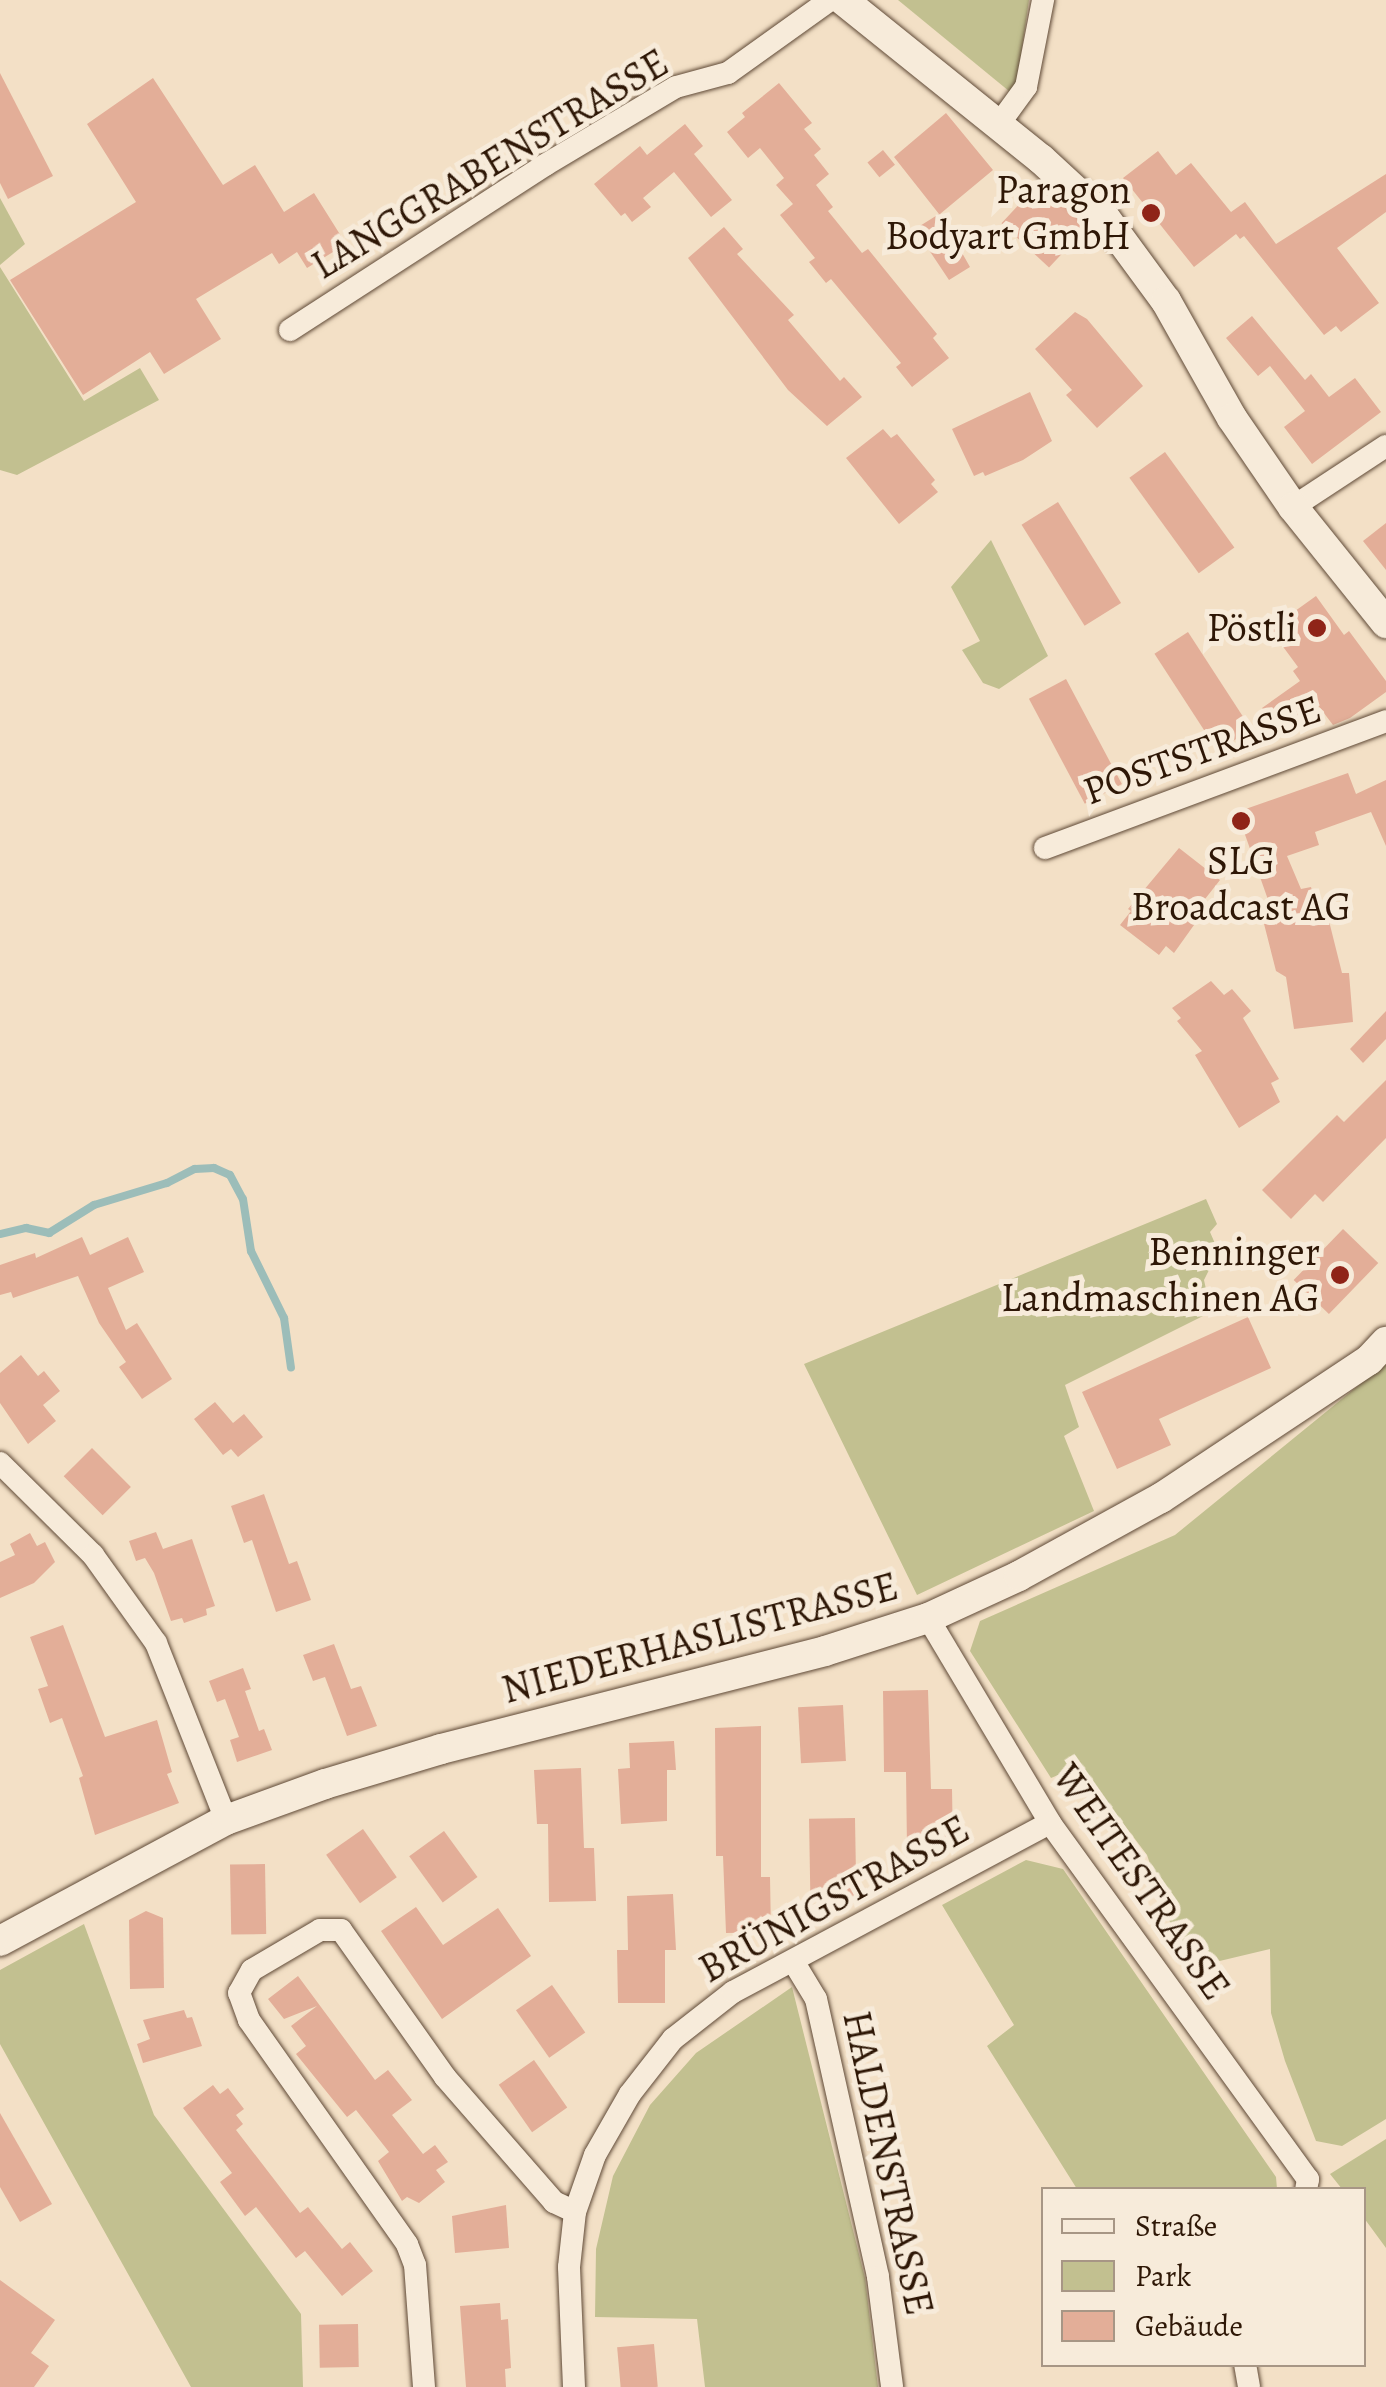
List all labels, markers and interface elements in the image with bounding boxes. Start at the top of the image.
street label: LANGGRABENSTRASSE [303,38,677,290]
place label: Paragon Bodyart GmbH [885,166,1131,260]
marker: Paragon Bodyart GmbH [1140,202,1162,224]
place label: Pöstli [1207,604,1297,652]
marker: Pöstli [1306,617,1328,639]
street label: POSTSTRASSE [1076,685,1328,815]
marker: SLG Broadcast AG [1230,810,1252,832]
place label: SLG Broadcast AG [1131,837,1351,931]
place label: Benninger Landmaschinen AG [1001,1228,1320,1322]
marker: Benninger Landmaschinen AG [1329,1264,1351,1286]
street label: NIEDERHASLISTRASSE [497,1562,903,1714]
street label: WEITESTRASSE [1042,1755,1240,2009]
street label: BRÜNIGSTRASSE [691,1805,977,1993]
street label: HALDENSTRASSE [832,2006,944,2320]
legend [1041,2187,1366,2367]
text: Straße [1135,2206,1217,2246]
text: Park [1135,2256,1191,2296]
text: Gebäude [1135,2306,1243,2346]

